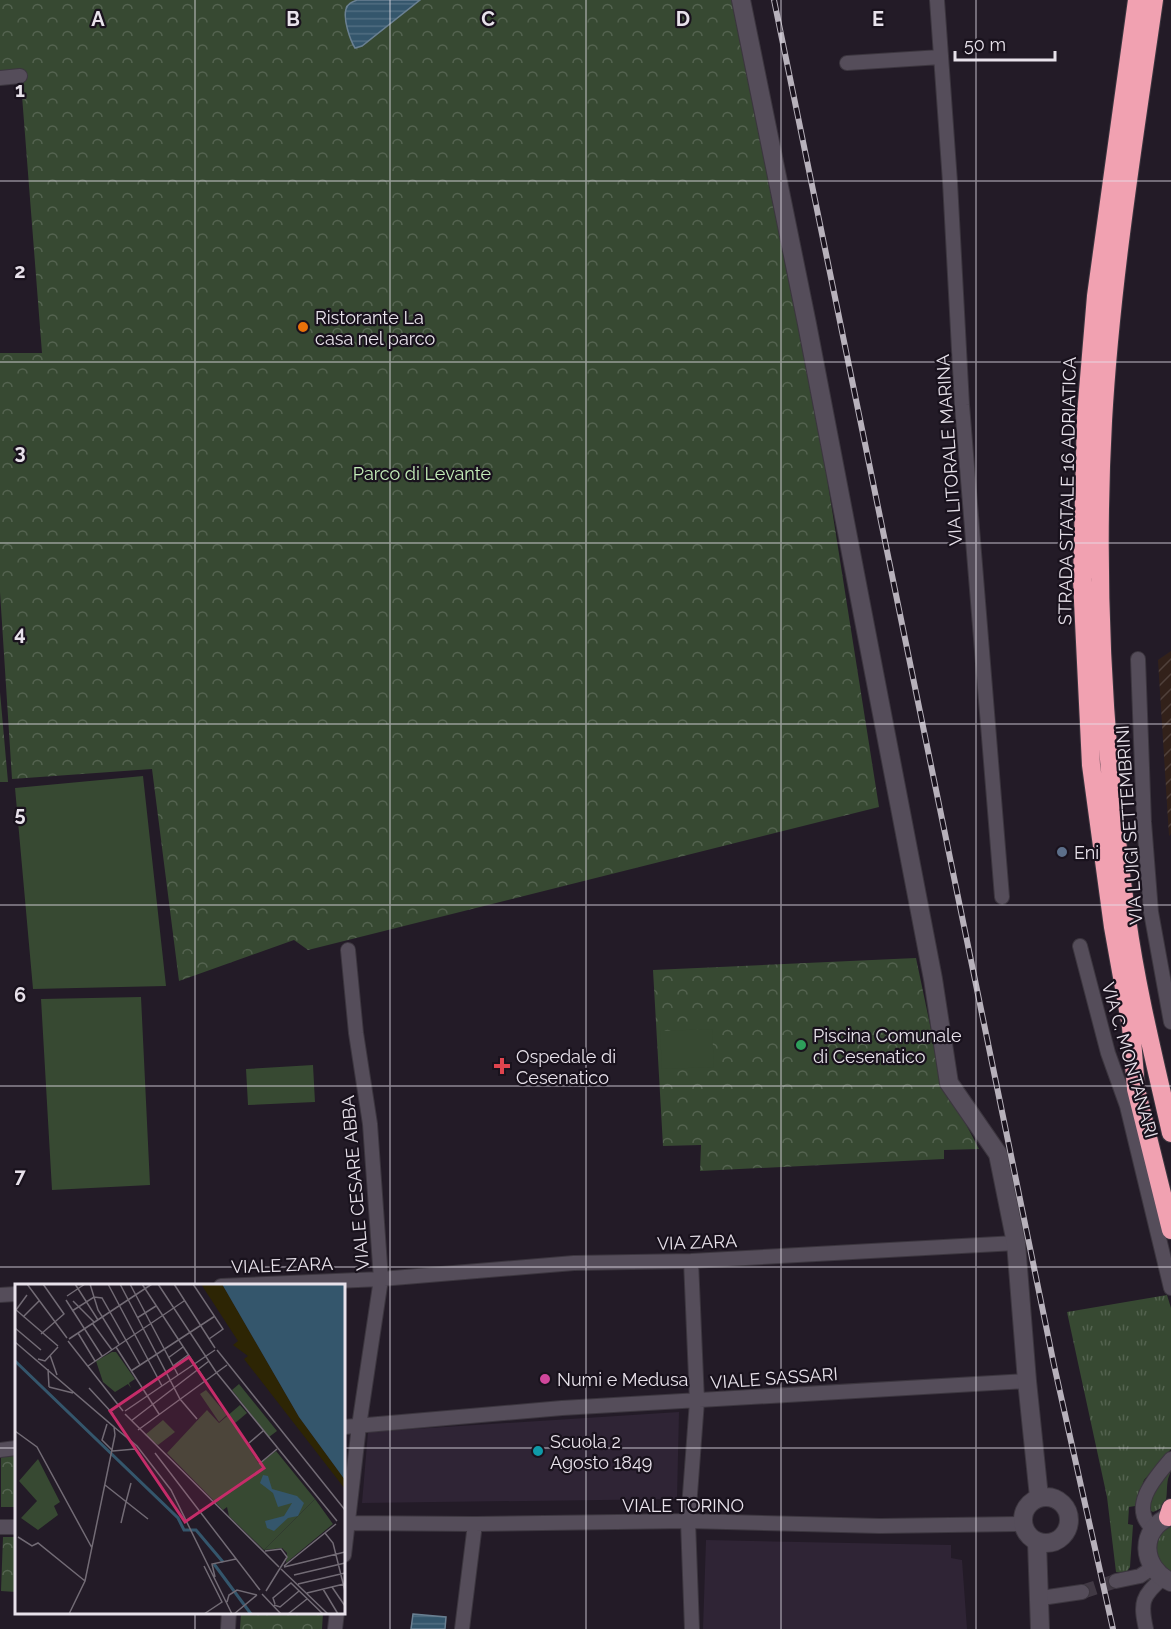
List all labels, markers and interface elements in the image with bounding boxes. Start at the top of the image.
text: A [91,7,105,31]
text: B [286,7,300,31]
text: C [481,7,495,31]
text: D [676,7,690,31]
text: E [872,7,884,31]
scale bar [955,24,1056,62]
text: 50 m [964,34,1006,55]
text: 1 [15,78,25,102]
text: 2 [14,259,26,283]
place label: Ristorante La casa nel parco [315,307,436,349]
marker: Ristorante La casa nel parco [296,320,310,334]
street label: VIA LITORALE MARINA [932,353,966,547]
street label: STRADA STATALE 16 ADRIATICA [1054,357,1080,625]
text: 3 [14,440,26,464]
park label: Parco di Levante [353,463,492,484]
text: 4 [14,621,26,645]
street label: VIA LUIGI SETTEMBRINI [1112,725,1146,925]
text: 5 [14,802,26,826]
place label: Eni [1074,842,1099,863]
marker: Eni [1055,845,1069,859]
street label: VIA C. MONTANARI [1098,980,1162,1140]
text: 6 [14,983,26,1007]
place label: Piscina Comunale di Cesenatico [813,1025,962,1067]
marker: Piscina Comunale di Cesenatico [794,1038,808,1052]
place label: Ospedale di Cesenatico [516,1046,616,1088]
marker: Ospedale di Cesenatico [493,1057,511,1075]
street label: VIALE CESARE ABBA [337,1095,373,1271]
text: 7 [14,1164,26,1188]
street label: VIA ZARA [657,1230,737,1254]
street label: VIALE ZARA [231,1253,333,1277]
inset map [15,1284,345,1614]
street label: VIALE SASSARI [710,1363,838,1393]
place label: Numi e Medusa [557,1369,688,1390]
marker: Numi e Medusa [538,1372,552,1386]
place label: Scuola 2 Agosto 1849 [550,1431,652,1473]
marker: Scuola 2 Agosto 1849 [531,1444,545,1458]
street label: VIALE TORINO [622,1495,744,1516]

